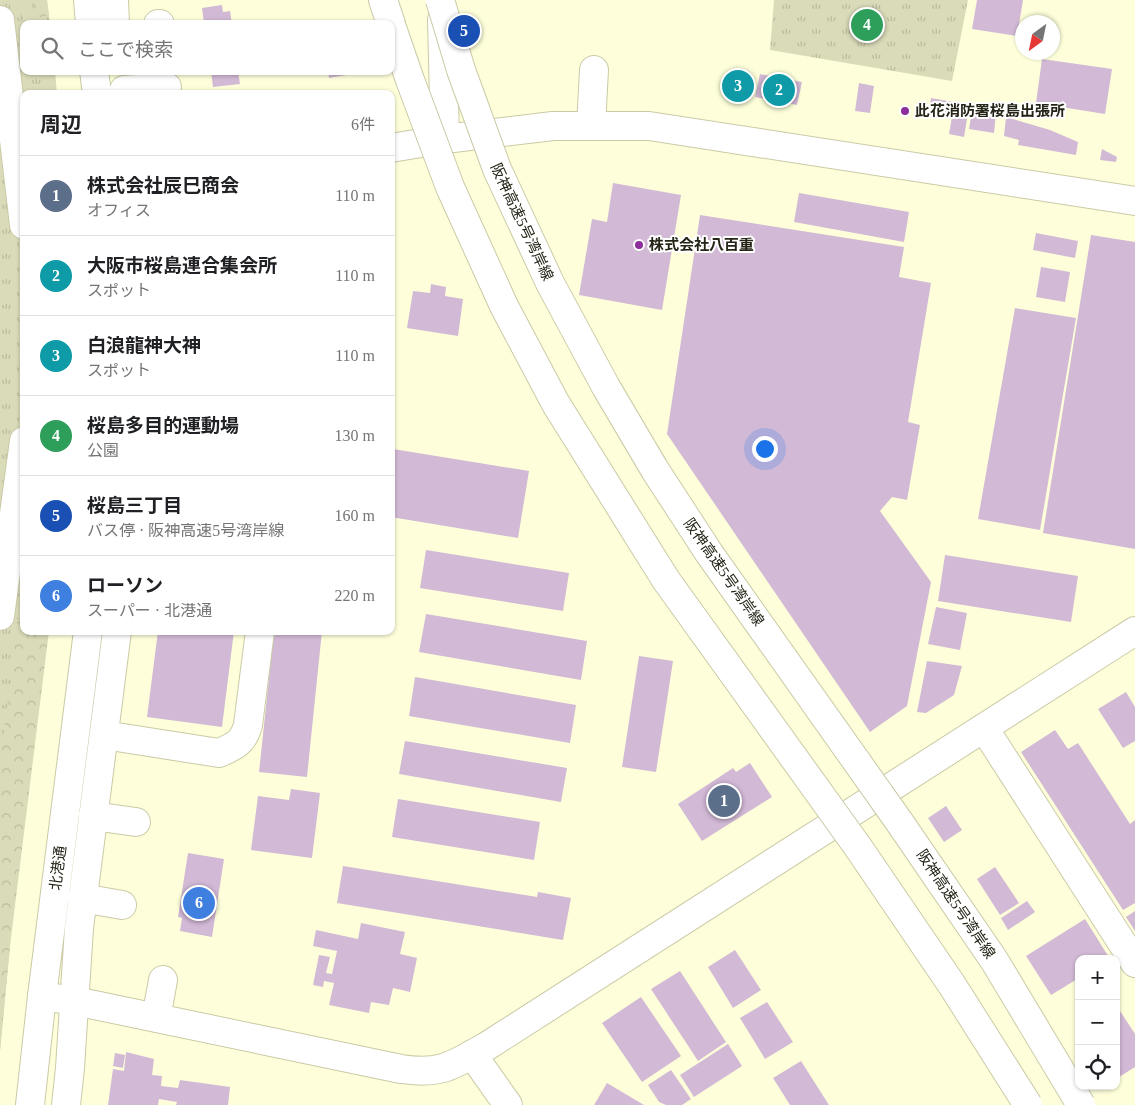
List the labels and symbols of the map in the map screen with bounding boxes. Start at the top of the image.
pin: 4 [851,6,883,44]
pin: 5 [448,12,480,50]
north arrow [1015,15,1060,60]
pin: 3 [722,67,754,105]
pin: 2 [763,71,795,109]
place label: 此花消防署桜島出張所 [915,102,1065,119]
marker: 此花消防署桜島出張所 [899,105,911,117]
street label: 阪神高速5号湾岸線 [488,161,556,283]
place label: 株式会社八百重 [649,236,754,253]
marker: 株式会社八百重 [633,239,645,251]
your location [752,436,778,462]
street label: 阪神高速5号湾岸線 [681,515,767,629]
pin: 1 [708,782,740,820]
street label: 北港通 [46,845,69,891]
street label: 阪神高速5号湾岸線 [914,847,998,961]
pin: 6 [183,884,215,922]

